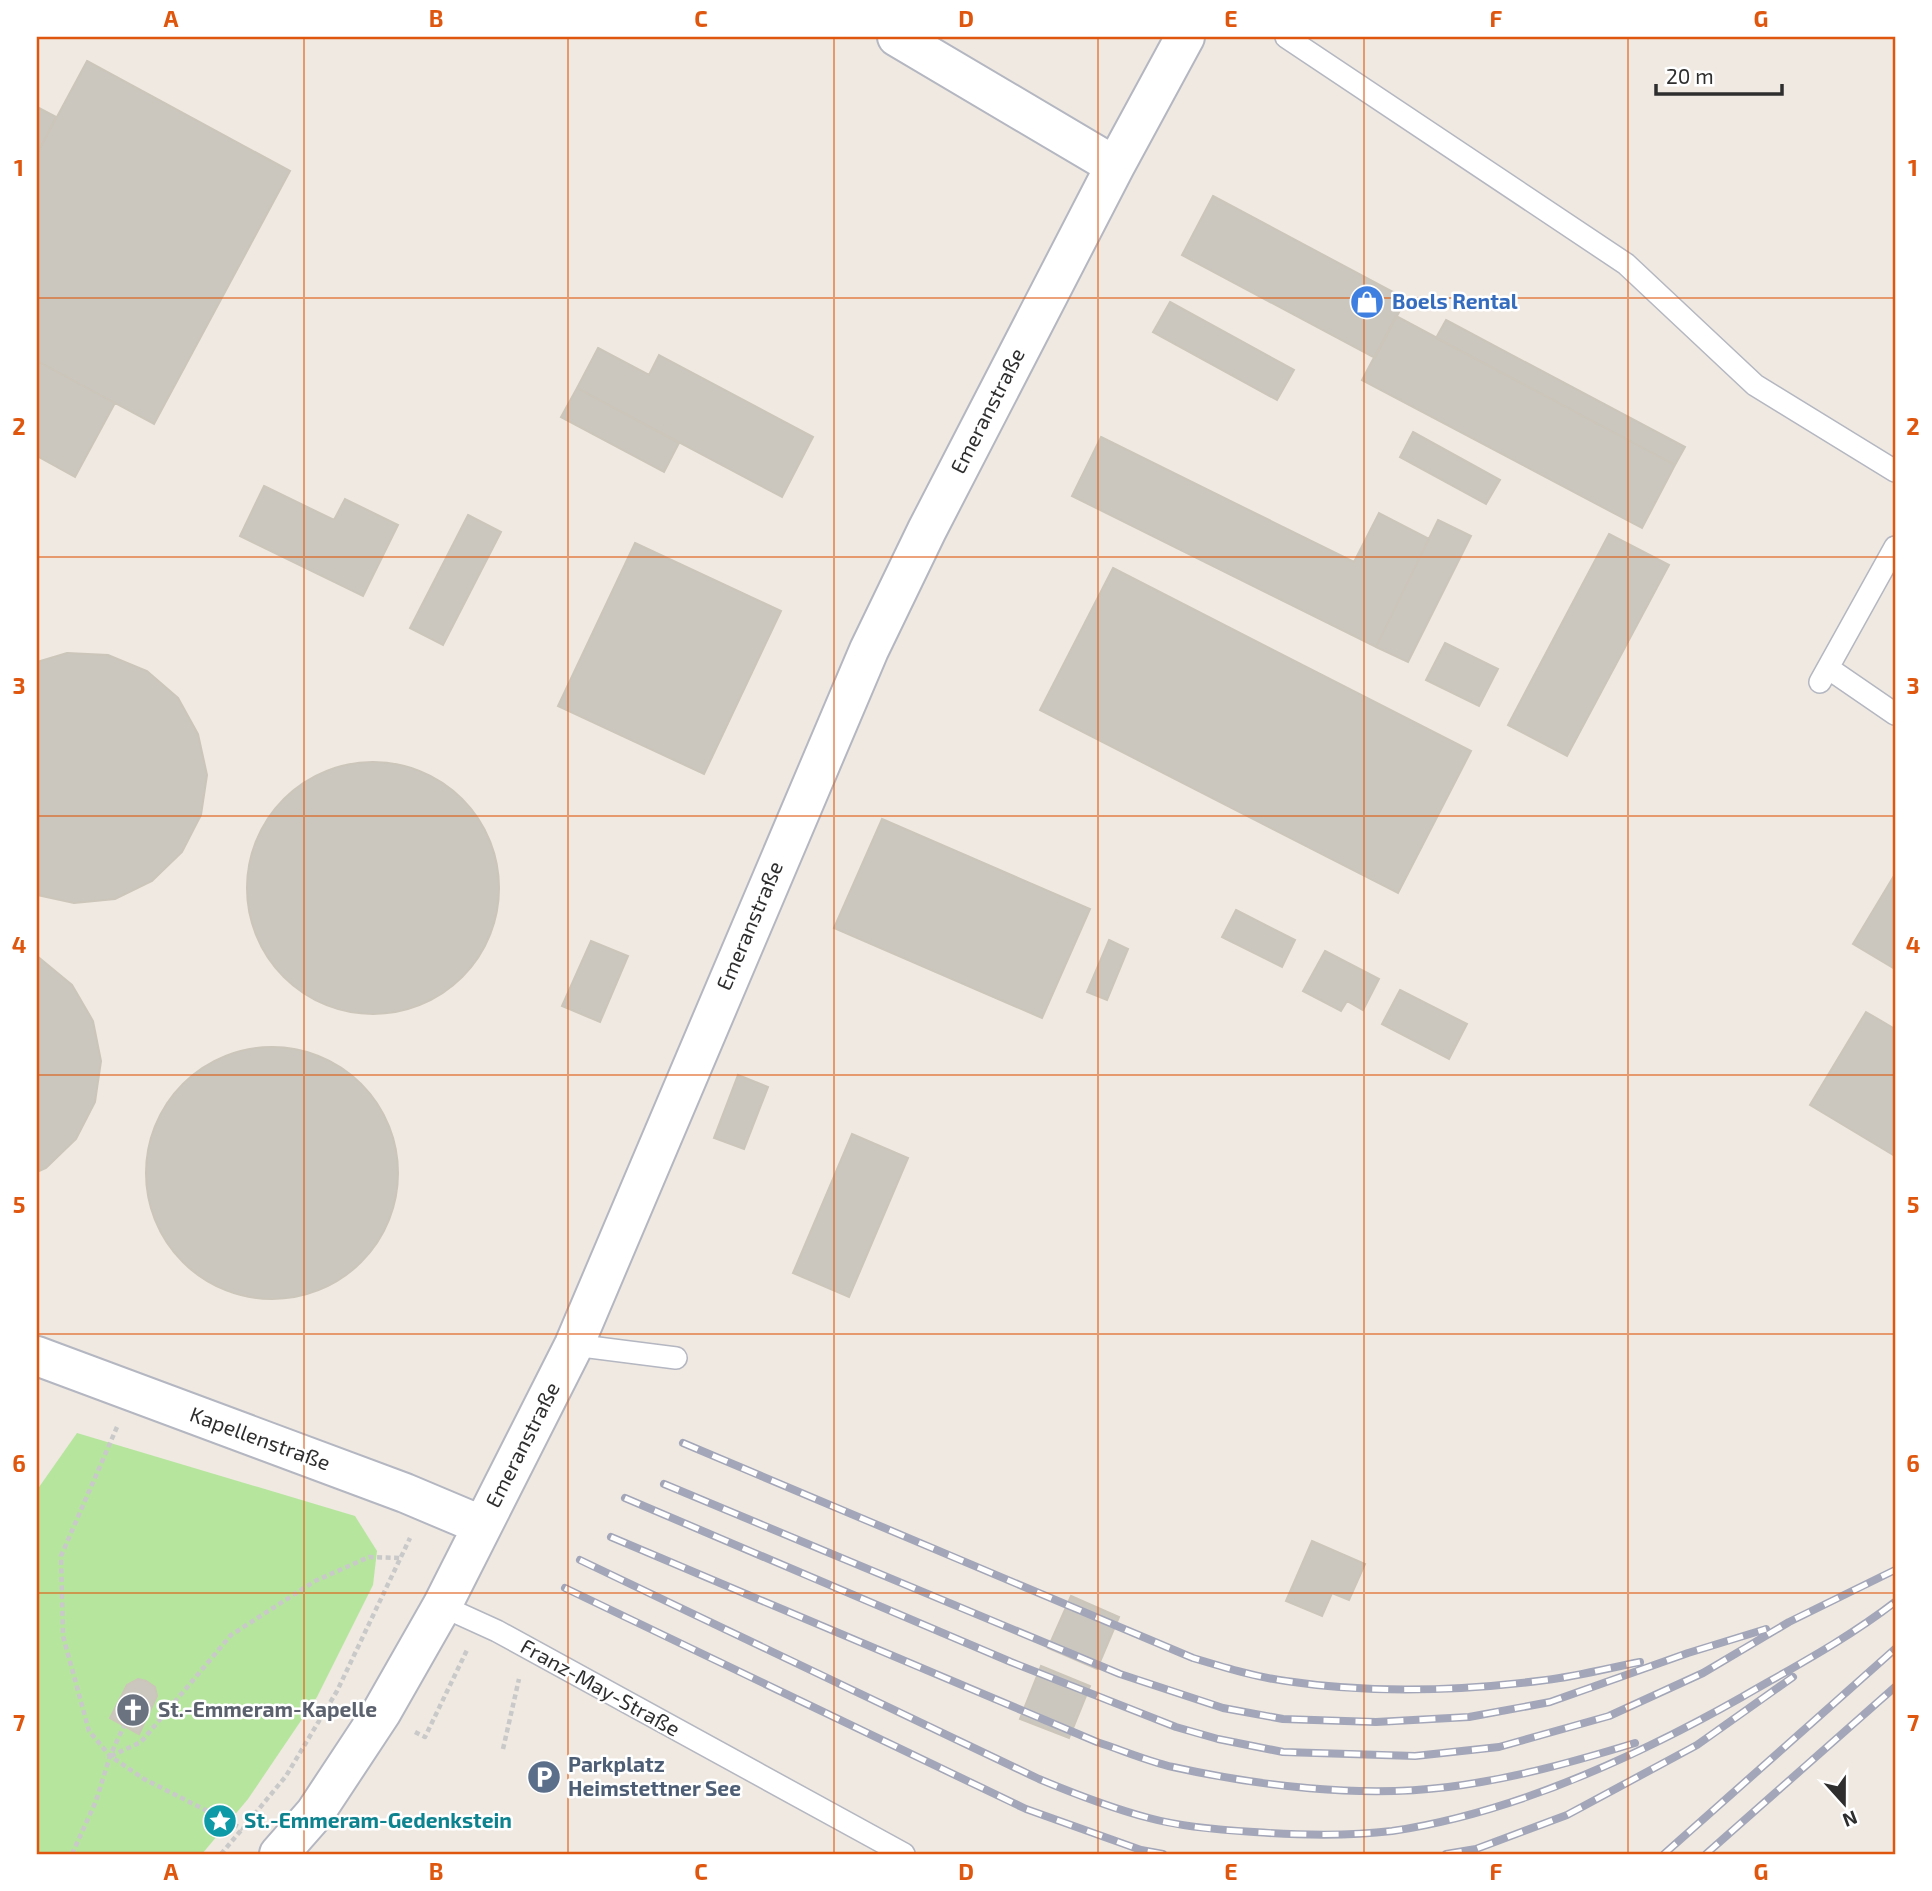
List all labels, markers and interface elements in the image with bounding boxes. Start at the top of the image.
text: A [163,4,179,32]
text: B [429,4,443,32]
text: C [694,4,708,32]
text: D [958,4,974,32]
text: E [1224,4,1238,32]
text: F [1490,4,1503,32]
text: G [1754,4,1768,32]
scale bar [1656,52,1782,96]
text: 20 m [1666,63,1714,88]
text: 1 [14,153,24,181]
text: 1 [1908,153,1918,181]
shop icon: Boels Rental [1348,283,1386,321]
place label: Boels Rental [1392,288,1518,313]
street label: Emeranstraße [944,343,1029,477]
text: 2 [12,412,26,440]
text: 2 [1906,412,1920,440]
text: 3 [12,671,26,699]
text: 3 [1906,671,1920,699]
street label: Emeranstraße [710,857,787,994]
text: 4 [12,930,26,958]
text: 4 [1906,930,1920,958]
text: 5 [13,1190,25,1218]
text: 5 [1907,1190,1919,1218]
street label: Emeranstraße [479,1377,564,1511]
street label: Kapellenstraße [187,1401,334,1475]
text: 6 [12,1449,26,1477]
text: 6 [1906,1449,1920,1477]
street label: Franz-May-Straße [517,1633,685,1741]
church icon: St.-Emmeram-Kapelle [114,1691,152,1729]
place label: St.-Emmeram-Kapelle [158,1696,377,1721]
text: 7 [13,1708,25,1736]
text: 7 [1907,1708,1919,1736]
place label: Parkplatz Heimstettner See [568,1751,741,1800]
parking icon: Parkplatz Heimstettner See [525,1758,563,1796]
north arrow [1810,1769,1880,1839]
place icon: St.-Emmeram-Gedenkstein [201,1802,239,1840]
text: N [1840,1806,1861,1833]
place label: St.-Emmeram-Gedenkstein [244,1807,512,1832]
text: A [163,1857,179,1885]
text: B [429,1857,443,1885]
text: C [694,1857,708,1885]
text: D [958,1857,974,1885]
text: E [1224,1857,1238,1885]
text: F [1490,1857,1503,1885]
text: G [1754,1857,1768,1885]

